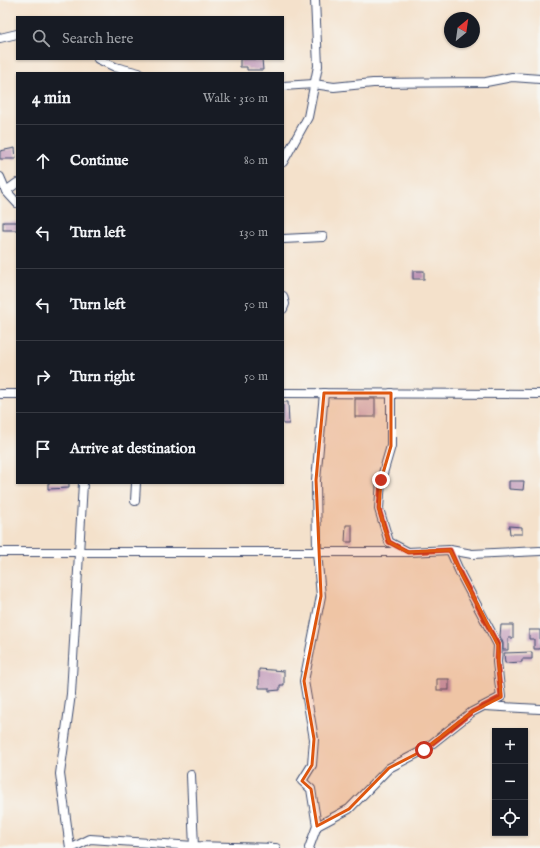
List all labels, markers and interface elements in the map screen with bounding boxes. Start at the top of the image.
north arrow [444,12,480,48]
search box [16,16,284,60]
icon: search [30,27,52,49]
text: Search here [62,29,133,48]
text: 4 min [32,88,71,109]
text: Walk · 310 m [203,90,268,107]
icon: ahead [32,150,54,172]
text: Continue [70,151,128,170]
text: 80 m [244,152,268,169]
icon: left [32,222,54,244]
text: Turn left [70,223,126,242]
text: 130 m [239,224,268,241]
icon: left [32,294,54,316]
text: Turn left [70,295,126,314]
text: 50 m [244,296,268,313]
icon: right [32,366,54,388]
text: Turn right [70,367,135,386]
text: 50 m [244,368,268,385]
icon: arrive [32,438,54,460]
text: Arrive at destination [70,439,196,458]
route end [372,471,390,489]
map controls [492,728,528,836]
button: + [492,728,528,764]
route start [415,741,433,759]
button: − [492,764,528,800]
button: locate [492,800,528,836]

